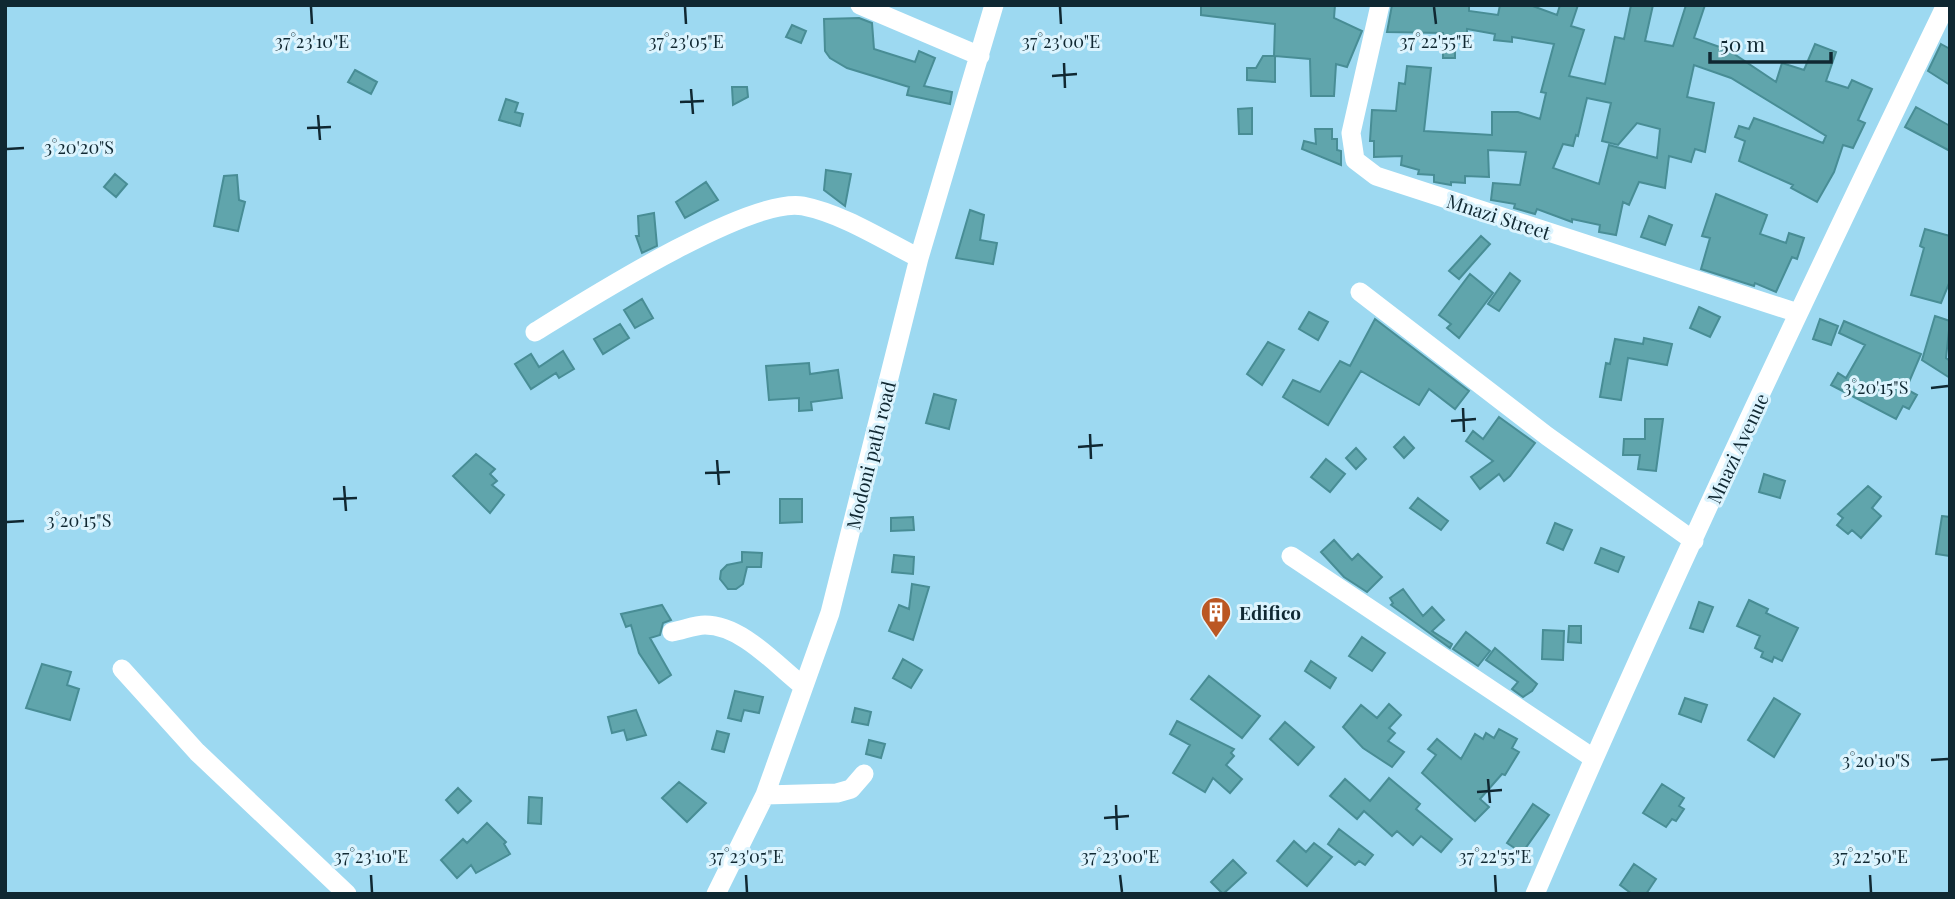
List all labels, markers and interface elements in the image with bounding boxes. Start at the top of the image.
scale bar [1710,21,1831,65]
text: 37°23'10"E [275,29,349,53]
text: 37°23'05"E [648,29,724,53]
text: 37°23'00"E [1022,29,1100,53]
text: 37°22'55"E [1400,29,1472,53]
text: 50 m [1720,29,1766,57]
text: 3°20'20"S [44,135,114,159]
street label: Mnazi Street [1444,187,1554,245]
text: 3°20'15"S [1844,375,1908,399]
street label: Modoni path road [839,378,901,532]
street label: Mnazi Avenue [1700,389,1774,507]
text: 3°20'15"S [47,508,111,532]
building icon: Edifico [1199,595,1233,639]
place label: Edifico [1239,599,1301,625]
text: 3°20'10"S [1842,748,1910,772]
text: 37°23'10"E [334,844,408,868]
text: 37°23'05"E [708,844,784,868]
text: 37°23'00"E [1081,844,1159,868]
text: 37°22'55"E [1459,844,1531,868]
text: 37°22'50"E [1832,844,1908,868]

